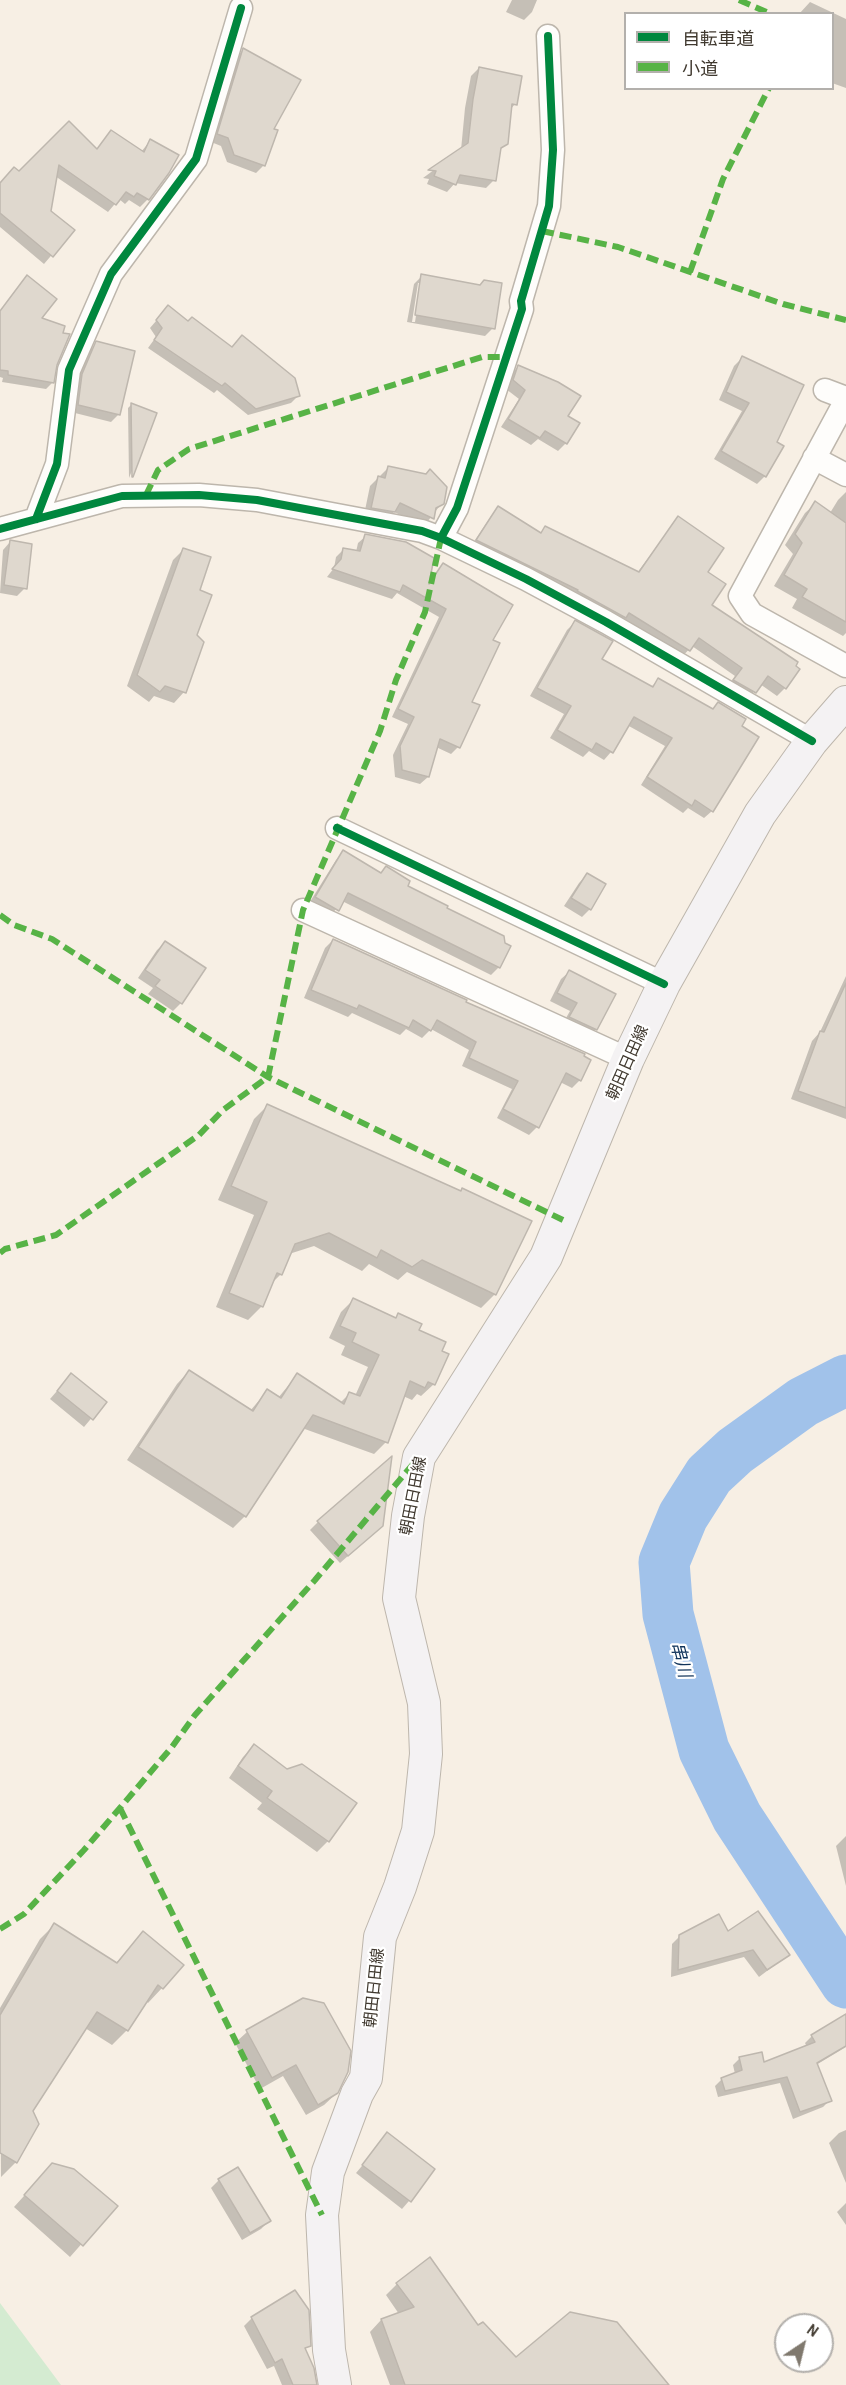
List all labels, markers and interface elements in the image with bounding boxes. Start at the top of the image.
legend [624,12,834,90]
text: 自転車道 [682,26,754,51]
text: 小道 [682,56,718,81]
street label: 朝田日田線 [603,1023,653,1103]
street label: 朝田日田線 [397,1455,431,1537]
water label: 串川 [665,1640,695,1680]
street label: 朝田日田線 [361,1947,389,2029]
north arrow [774,2313,834,2373]
text: N [803,2318,823,2342]

